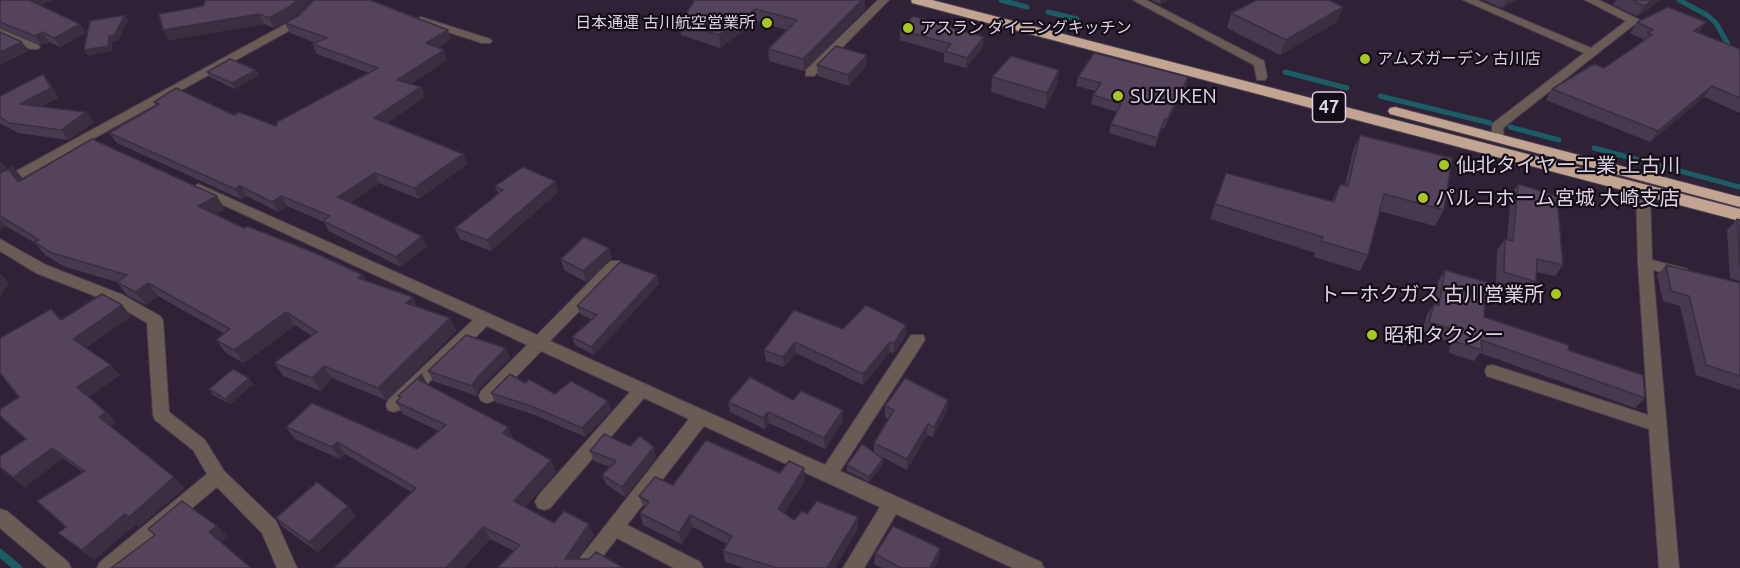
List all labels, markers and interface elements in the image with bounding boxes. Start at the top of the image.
place label: 日本通運 古川航空営業所 [575,13,755,33]
marker: 日本通運 古川航空営業所 [760,16,774,30]
place label: アスラン ダイニングキッチン [920,18,1132,38]
marker: アスラン ダイニングキッチン [901,21,915,35]
place label: アムズガーデン 古川店 [1377,49,1541,69]
marker: アムズガーデン 古川店 [1358,52,1372,66]
place label: SUZUKEN [1130,84,1217,108]
marker: SUZUKEN [1111,89,1125,103]
road number: 47 [1312,92,1346,122]
place label: 仙北タイヤー工業 上古川 [1456,153,1681,177]
marker: 仙北タイヤー工業 上古川 [1437,158,1451,172]
place label: パルコホーム宮城 大崎支店 [1435,186,1680,210]
marker: パルコホーム宮城 大崎支店 [1416,191,1430,205]
place label: トーホクガス 古川営業所 [1319,282,1544,306]
marker: トーホクガス 古川営業所 [1549,287,1563,301]
place label: 昭和タクシー [1384,323,1504,347]
marker: 昭和タクシー [1365,328,1379,342]

